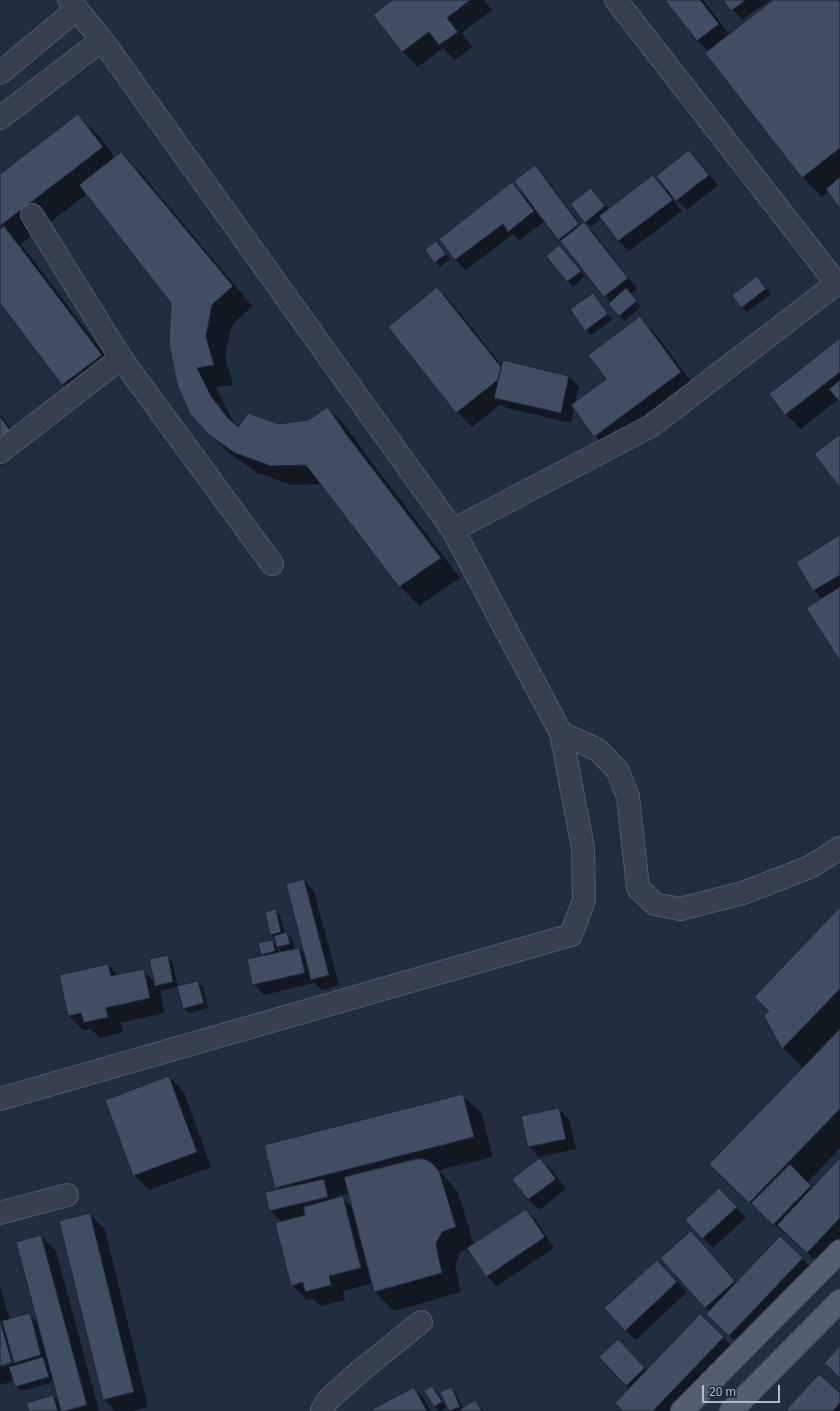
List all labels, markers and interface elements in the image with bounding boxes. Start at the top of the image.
scale bar [704,1377,782,1403]
text: 20 m [709,1385,736,1399]

